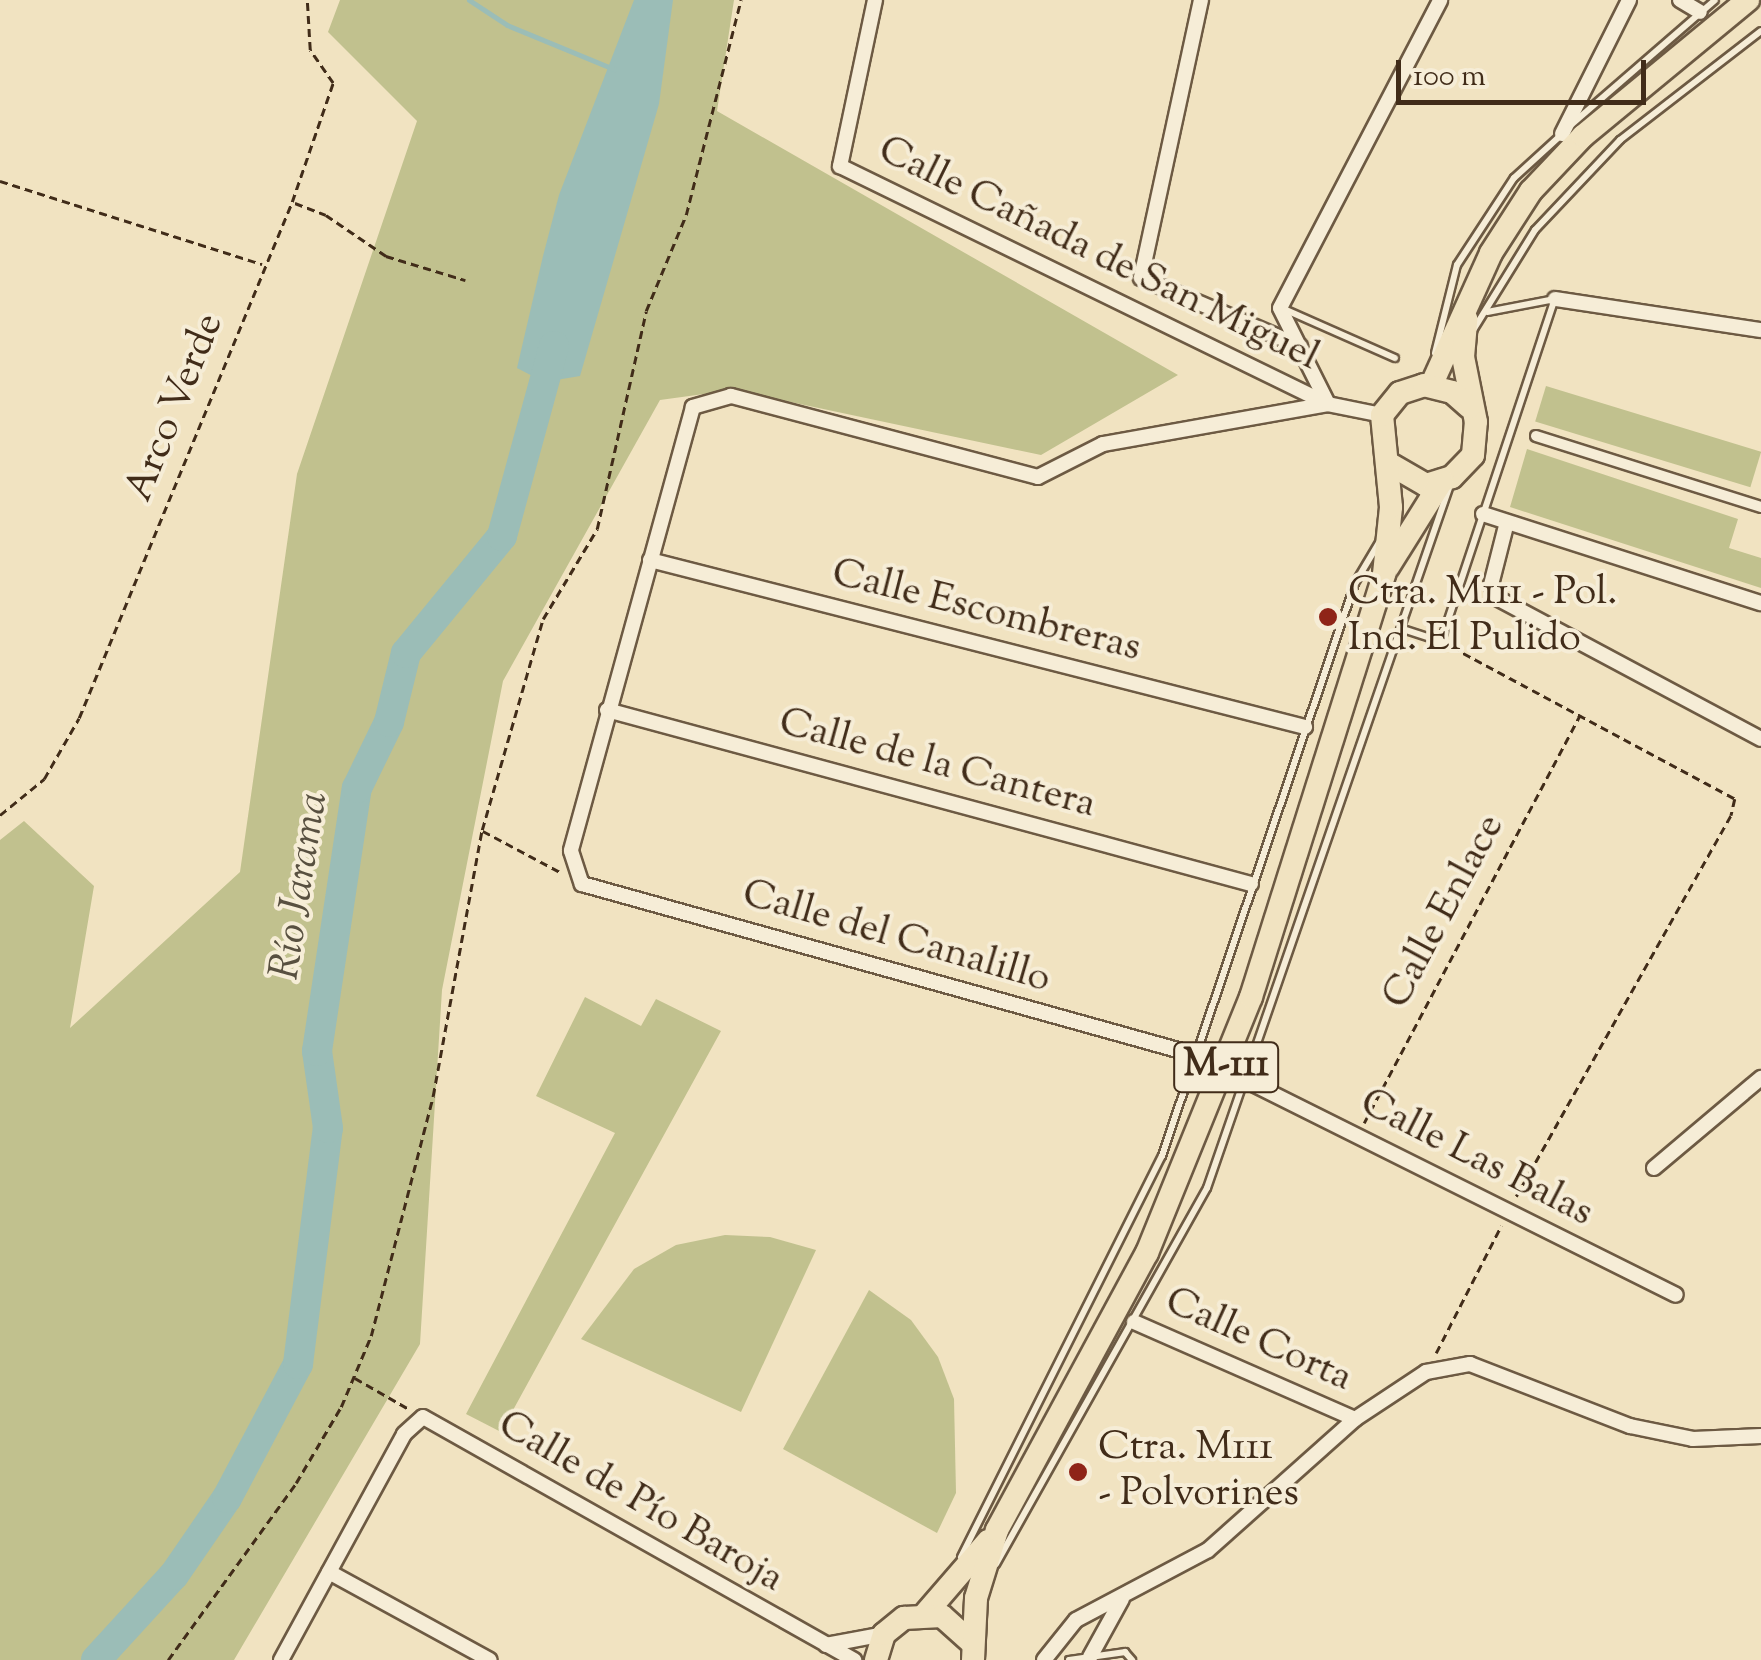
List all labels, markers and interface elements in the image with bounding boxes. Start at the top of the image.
scale bar [1401,40,1651,102]
text: 100 m [1413,56,1486,99]
street label: Calle Cañada de San Miguel [870,127,1326,383]
street label: Arco Verde [117,307,235,509]
street label: Calle Escombreras [827,550,1145,674]
place label: Ctra. M111 - Pol. Ind. El Pulido [1348,570,1617,664]
marker: Ctra. M111 - Pol. Ind. El Pulido [1317,606,1339,628]
street label: Calle de la Cantera [773,700,1101,830]
water label: Río Jarama [261,788,341,984]
street label: Calle Enlace [1374,807,1516,1017]
street label: Calle del Canalillo [737,871,1055,1005]
road number: M-111 [1171,1034,1281,1100]
street label: Calle Las Balas [1352,1080,1600,1238]
street label: Calle Corta [1157,1279,1359,1403]
street label: Calle de Pío Baroja [489,1402,791,1604]
place label: Ctra. M111 - Polvorines [1098,1425,1299,1519]
marker: Ctra. M111 - Polvorines [1067,1461,1089,1483]

